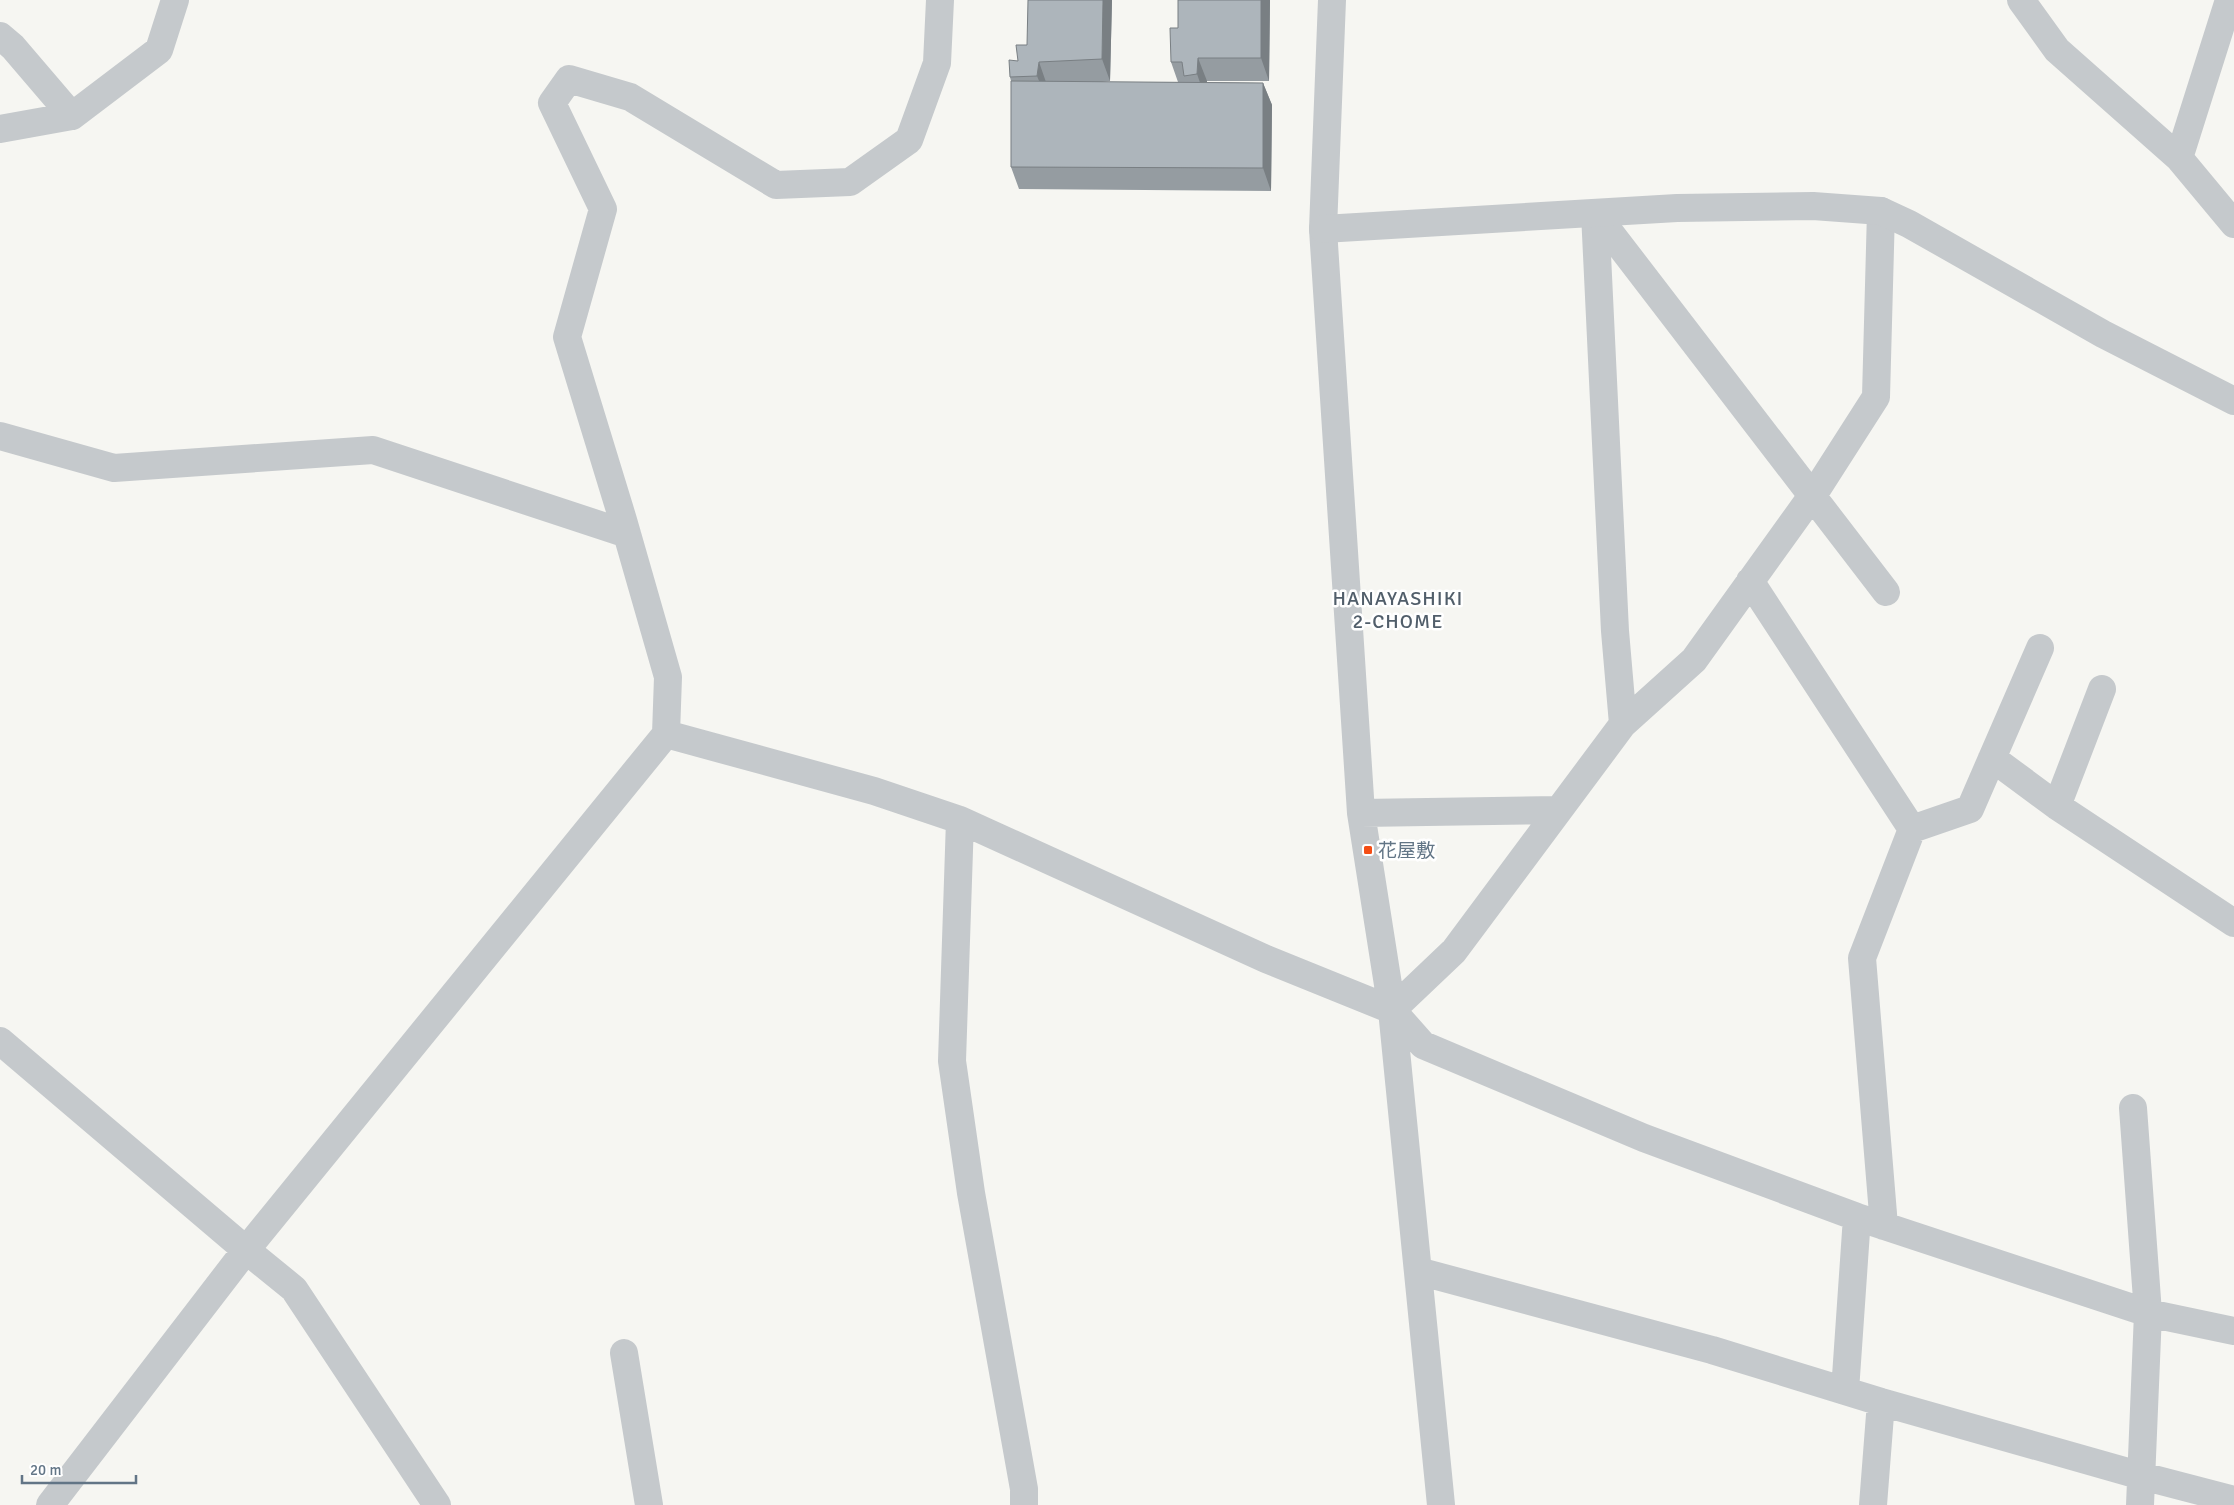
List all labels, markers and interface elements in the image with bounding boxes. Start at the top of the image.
district label: HANAYASHIKI 2-CHOME [1332,586,1464,634]
place label: 花屋敷 [1378,839,1435,863]
marker: 花屋敷 [1362,844,1374,856]
scale bar [22,1452,136,1484]
text: 20 m [30,1461,61,1479]

